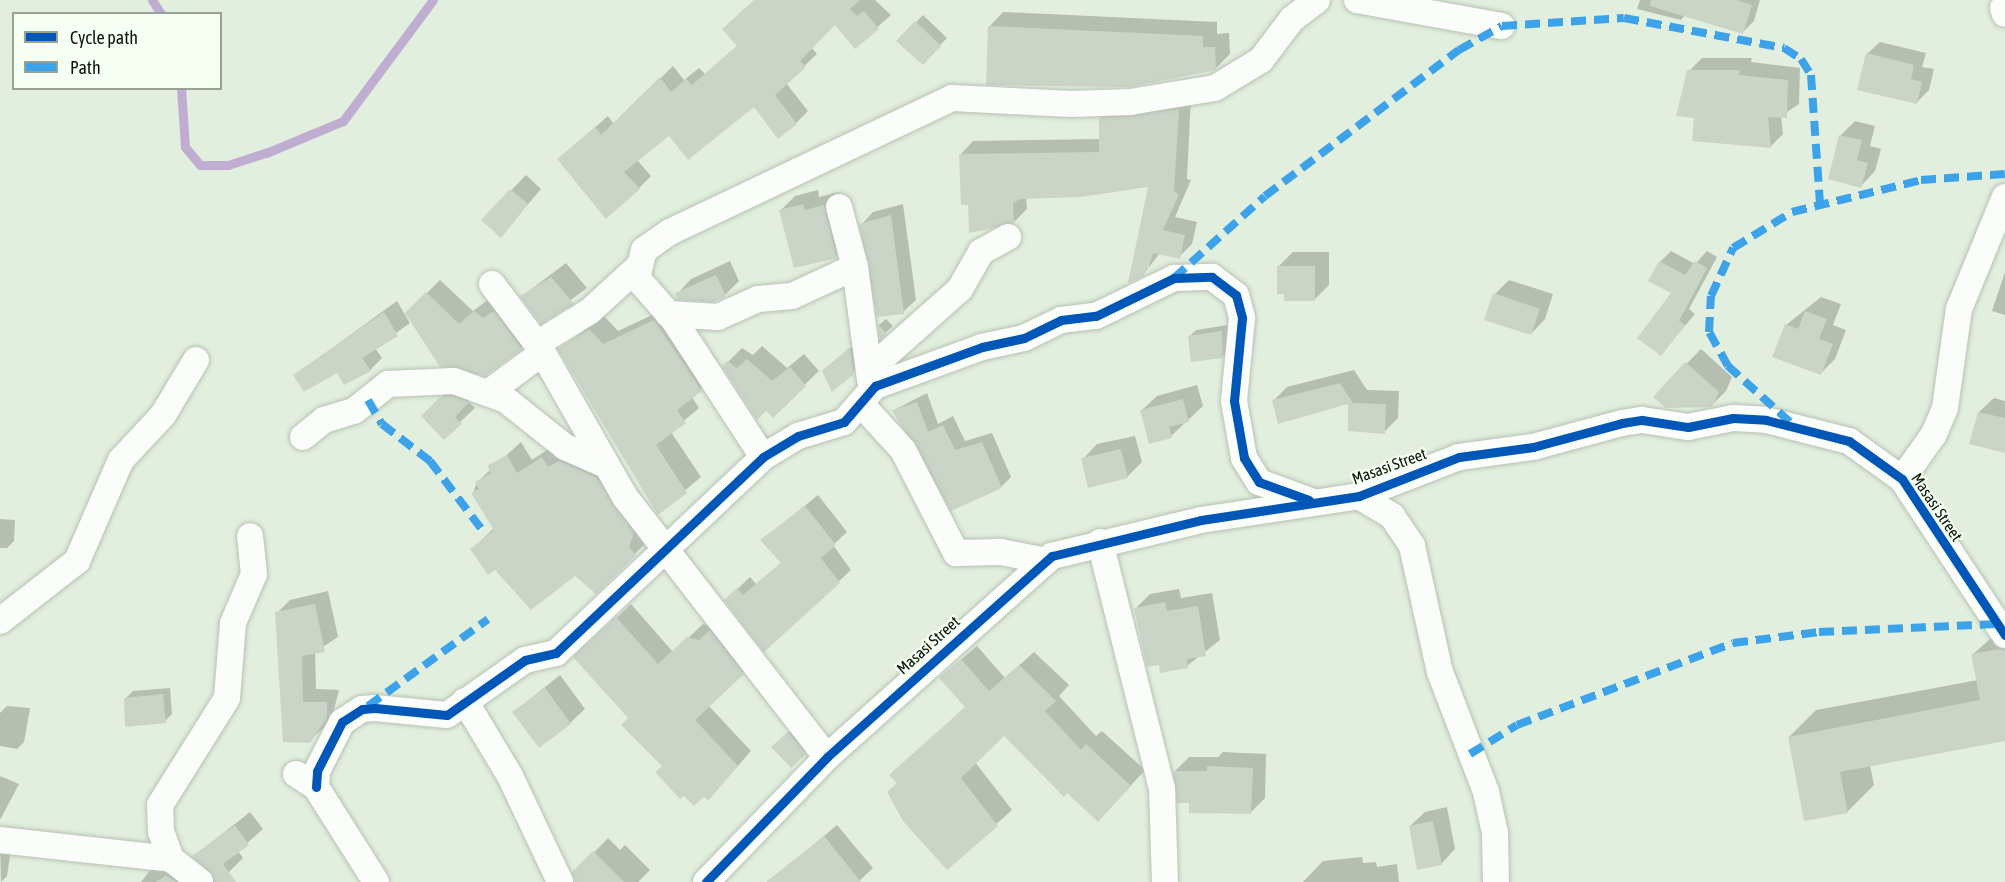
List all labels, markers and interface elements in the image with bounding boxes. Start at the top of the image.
legend [12,12,222,90]
text: Cycle path [70,27,138,48]
text: Path [70,57,101,78]
street label: Masasi Street [1349,444,1429,488]
street label: Masasi Street [1907,469,1967,545]
street label: Masasi Street [893,612,963,678]

